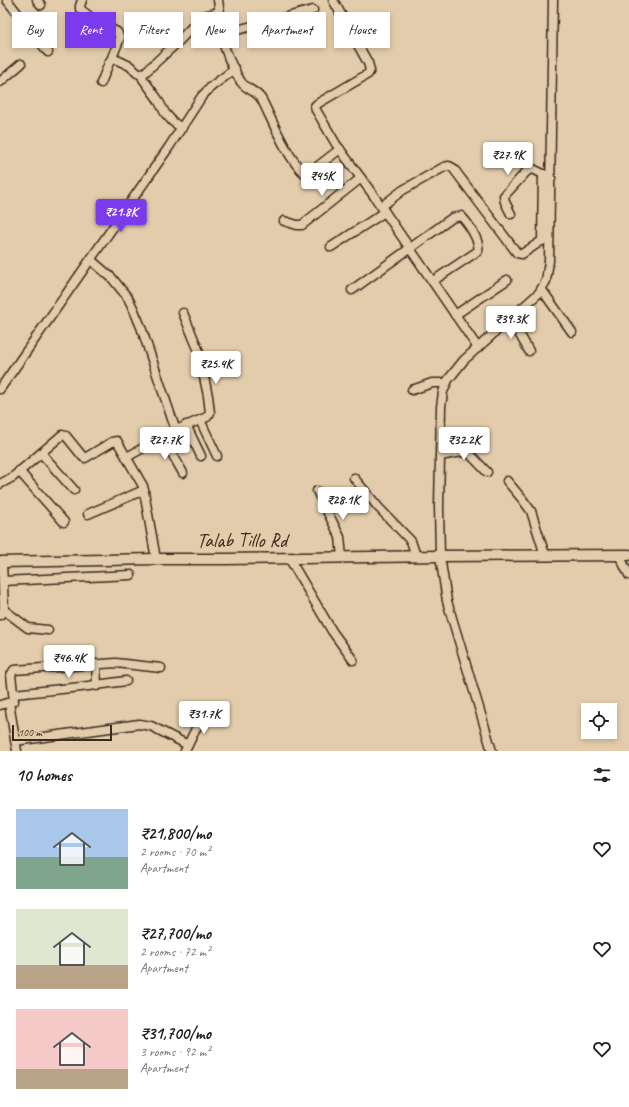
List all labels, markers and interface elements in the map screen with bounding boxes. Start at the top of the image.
chip: Buy [12,12,57,48]
chip: Rent [65,12,116,48]
chip: Filters [124,12,183,48]
chip: New [191,12,239,48]
chip: Apartment [247,12,326,48]
chip: House [334,12,390,48]
pin: ₹27.9K [475,142,541,176]
text: ₹27.9K [492,147,524,163]
pin: ₹45K [298,163,346,197]
text: ₹45K [310,168,334,184]
pin: ₹21.8K [88,199,154,233]
text: ₹21.8K [105,204,137,220]
pin: ₹39.3K [478,306,544,340]
text: ₹39.3K [495,311,527,327]
pin: ₹25.4K [183,351,249,385]
text: ₹25.4K [200,356,232,372]
pin: ₹27.7K [132,427,198,461]
pin: ₹32.2K [431,427,497,461]
text: ₹27.7K [149,432,181,448]
text: ₹32.2K [448,432,480,448]
pin: ₹28.1K [310,487,376,521]
text: ₹28.1K [327,492,359,508]
street label: Talab Tillo Rd [197,528,290,553]
pin: ₹46.4K [36,645,102,679]
text: ₹46.4K [53,650,85,666]
pin: ₹31.7K [171,701,237,735]
map controls [581,703,617,739]
button: locate [581,703,617,739]
text: ₹31.7K [188,706,220,722]
scale bar [12,723,112,742]
text: 100 m [18,725,42,739]
icon: filters [591,764,613,786]
text: 10 homes [16,765,72,786]
text: ₹21,800/mo [140,823,211,844]
icon: home [48,825,96,873]
icon: heart [591,838,613,860]
text: 2 rooms · 70 m² [140,844,210,860]
text: Apartment [140,860,188,876]
text: ₹27,700/mo [140,923,211,944]
icon: home [48,925,96,973]
icon: heart [591,938,613,960]
text: 2 rooms · 72 m² [140,944,210,960]
text: Apartment [140,960,188,976]
text: ₹31,700/mo [140,1023,211,1044]
icon: home [48,1025,96,1073]
icon: heart [591,1038,613,1060]
text: 3 rooms · 92 m² [140,1044,210,1060]
text: Apartment [140,1060,188,1076]

